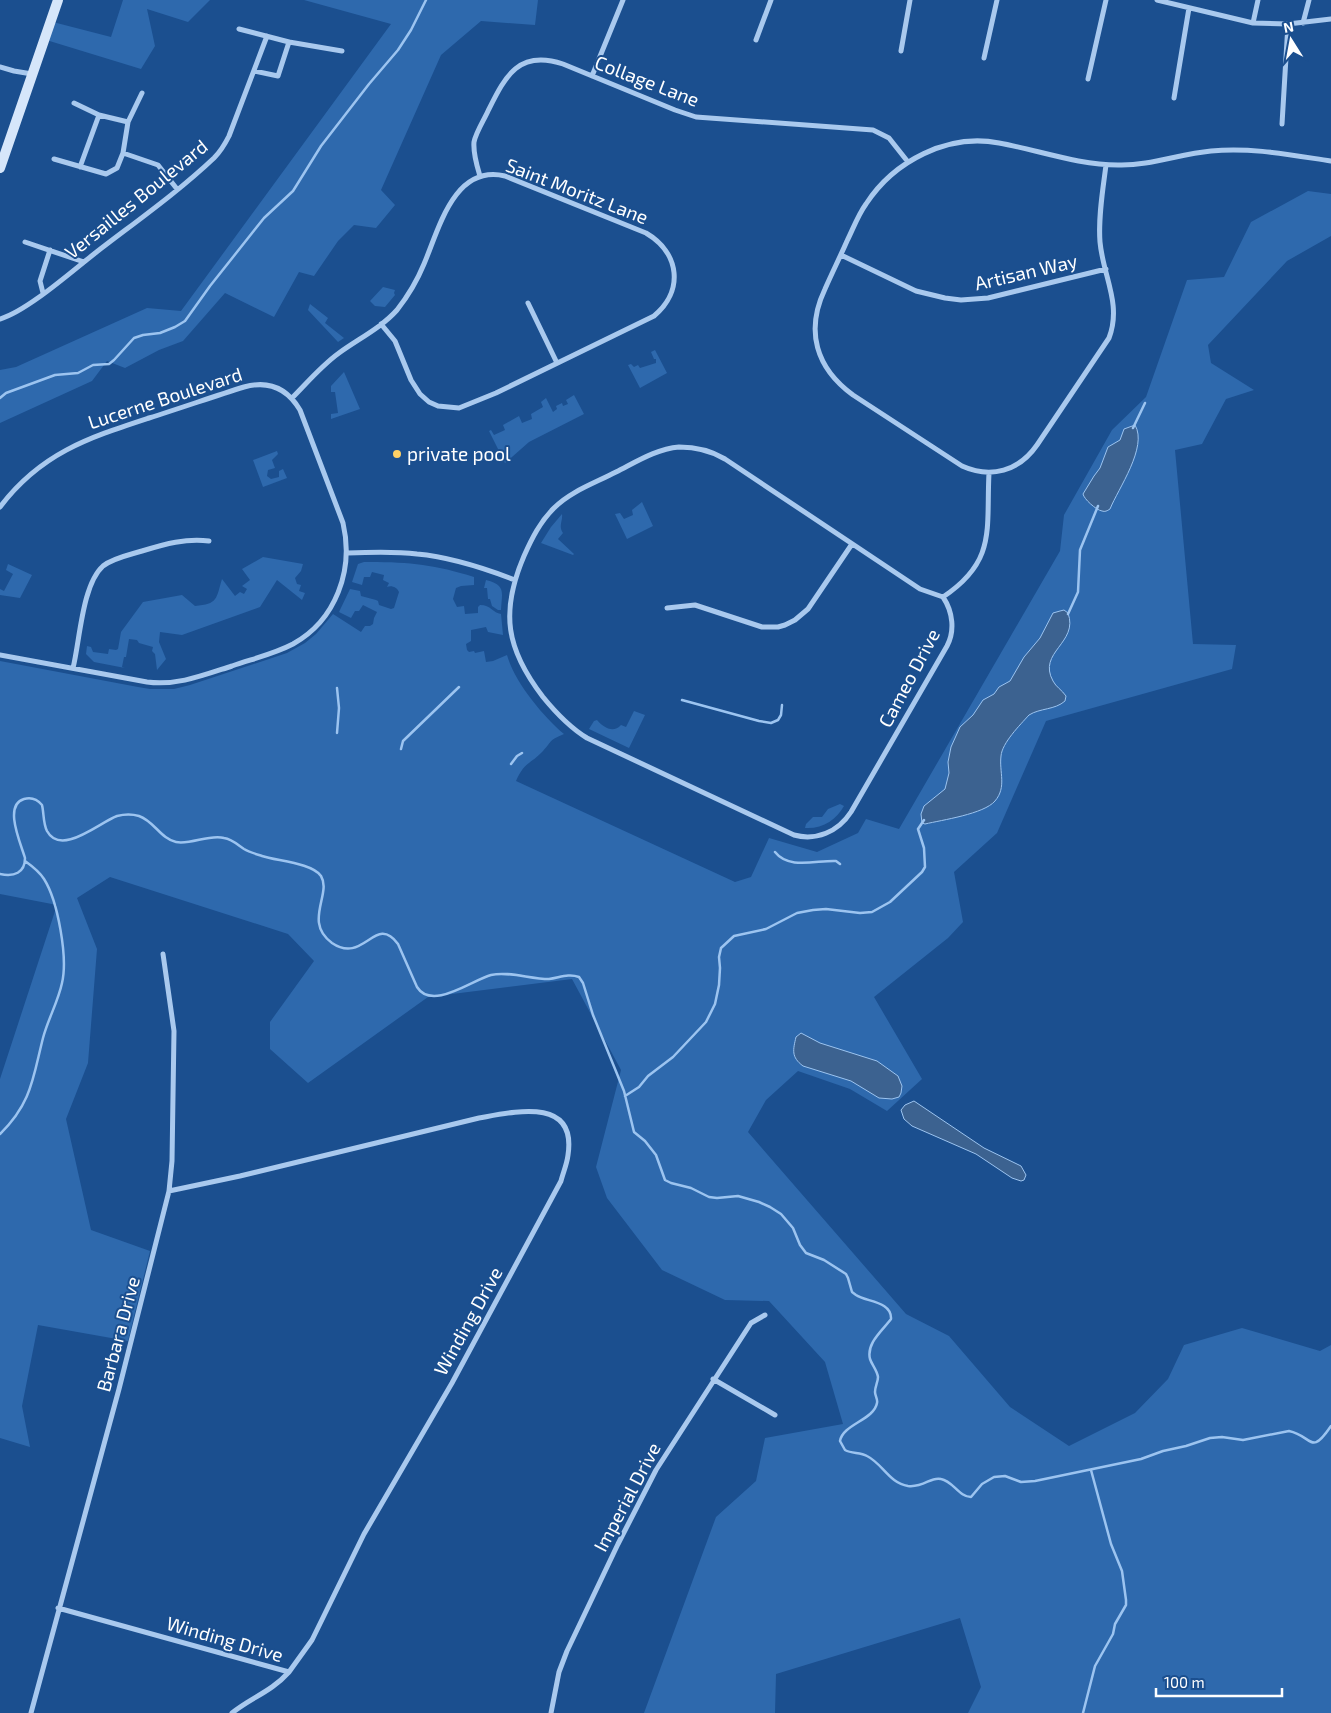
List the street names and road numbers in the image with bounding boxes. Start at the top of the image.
street label: Collage Lane [592,50,703,111]
street label: Versailles Boulevard [60,134,212,263]
street label: Saint Moritz Lane [503,153,652,228]
street label: Artisan Way [972,249,1080,295]
street label: Lucerne Boulevard [85,362,245,433]
street label: Cameo Drive [873,625,944,731]
street label: Winding Drive [428,1263,507,1379]
street label: Barbara Drive [91,1274,144,1394]
street label: Imperial Drive [588,1438,665,1555]
street label: Winding Drive [164,1611,286,1666]

